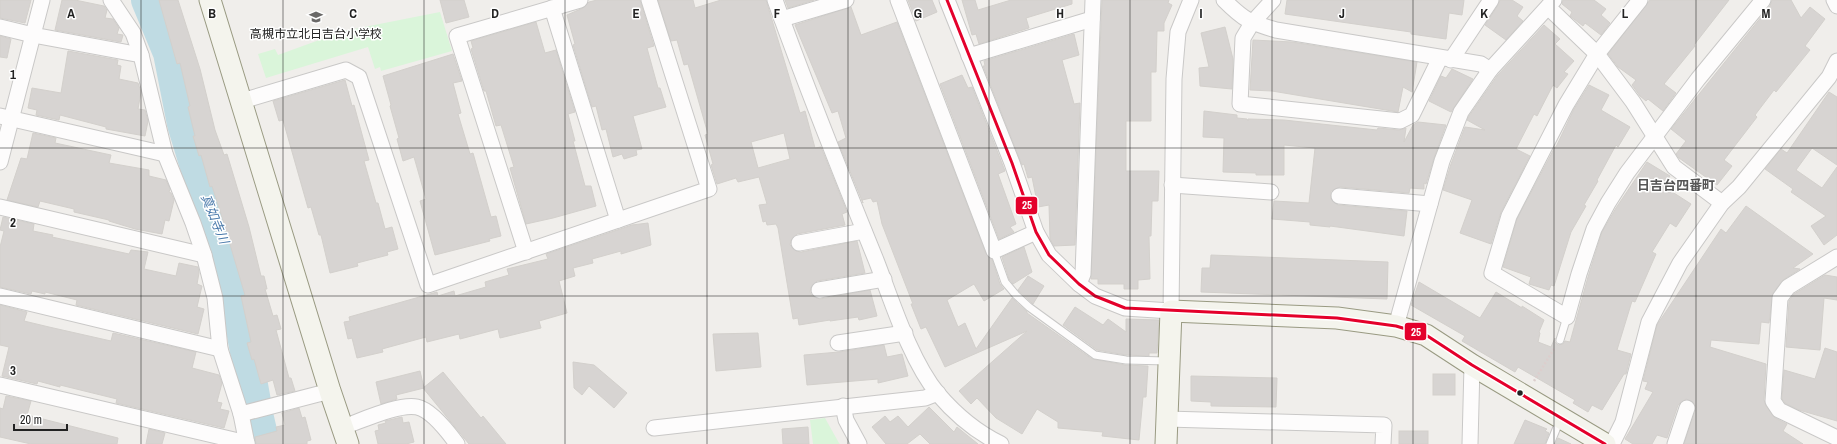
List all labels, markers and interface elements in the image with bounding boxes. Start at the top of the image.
text: A [67,5,75,22]
text: B [208,5,216,22]
text: C [349,5,357,22]
text: D [491,5,499,22]
text: E [632,5,640,22]
text: F [774,5,781,22]
text: G [914,5,922,22]
text: H [1056,5,1064,22]
text: I [1200,5,1203,22]
text: J [1339,5,1345,22]
text: K [1480,5,1488,22]
text: L [1622,5,1629,22]
text: M [1762,5,1771,22]
school or university icon: 高槻市立北日吉台小学校 [308,9,324,25]
place label: 高槻市立北日吉台小学校 [250,26,382,42]
text: 1 [10,66,16,83]
district label: 日吉台四番町 [1637,177,1715,194]
water label: 真如寺川 [197,192,233,248]
line badge: 25 [1015,196,1038,215]
text: 25 [1022,198,1032,212]
text: 2 [10,214,16,231]
line badge: 25 [1404,322,1427,341]
text: 25 [1411,325,1421,339]
text: 3 [10,362,16,379]
unlabelled marker [1515,388,1525,398]
scale bar [14,406,67,432]
text: 20 m [20,412,42,428]

